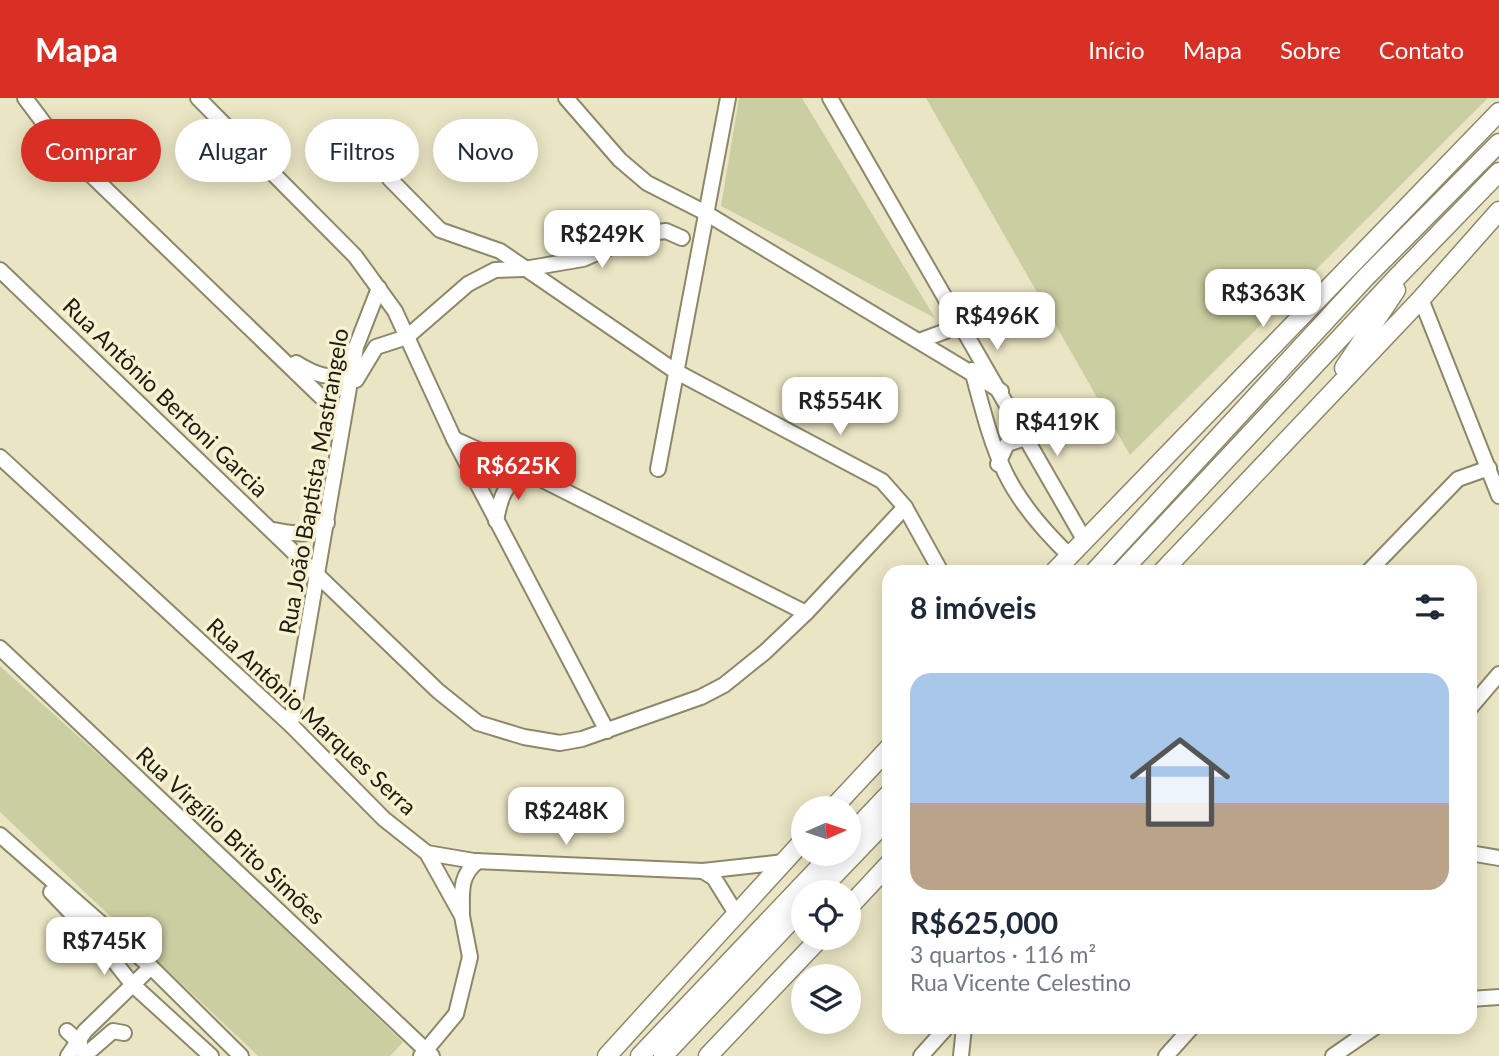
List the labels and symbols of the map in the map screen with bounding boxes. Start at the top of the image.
pin: R$249K [545,211,659,270]
pin: R$363K [1206,270,1320,329]
street label: Rua Antônio Bertoni Garcia [57,292,275,502]
pin: R$496K [940,292,1054,352]
street label: Rua João Baptista Mastrangelo [272,326,354,636]
pin: R$554K [783,378,897,437]
pin: R$419K [1000,398,1114,458]
pin: R$625K [461,442,575,502]
street label: Rua Antônio Marques Serra [201,611,423,821]
street label: Rua Virgílio Brito Simões [131,740,331,930]
pin: R$248K [509,788,623,847]
north arrow [791,796,861,866]
pin: R$745K [47,918,161,977]

